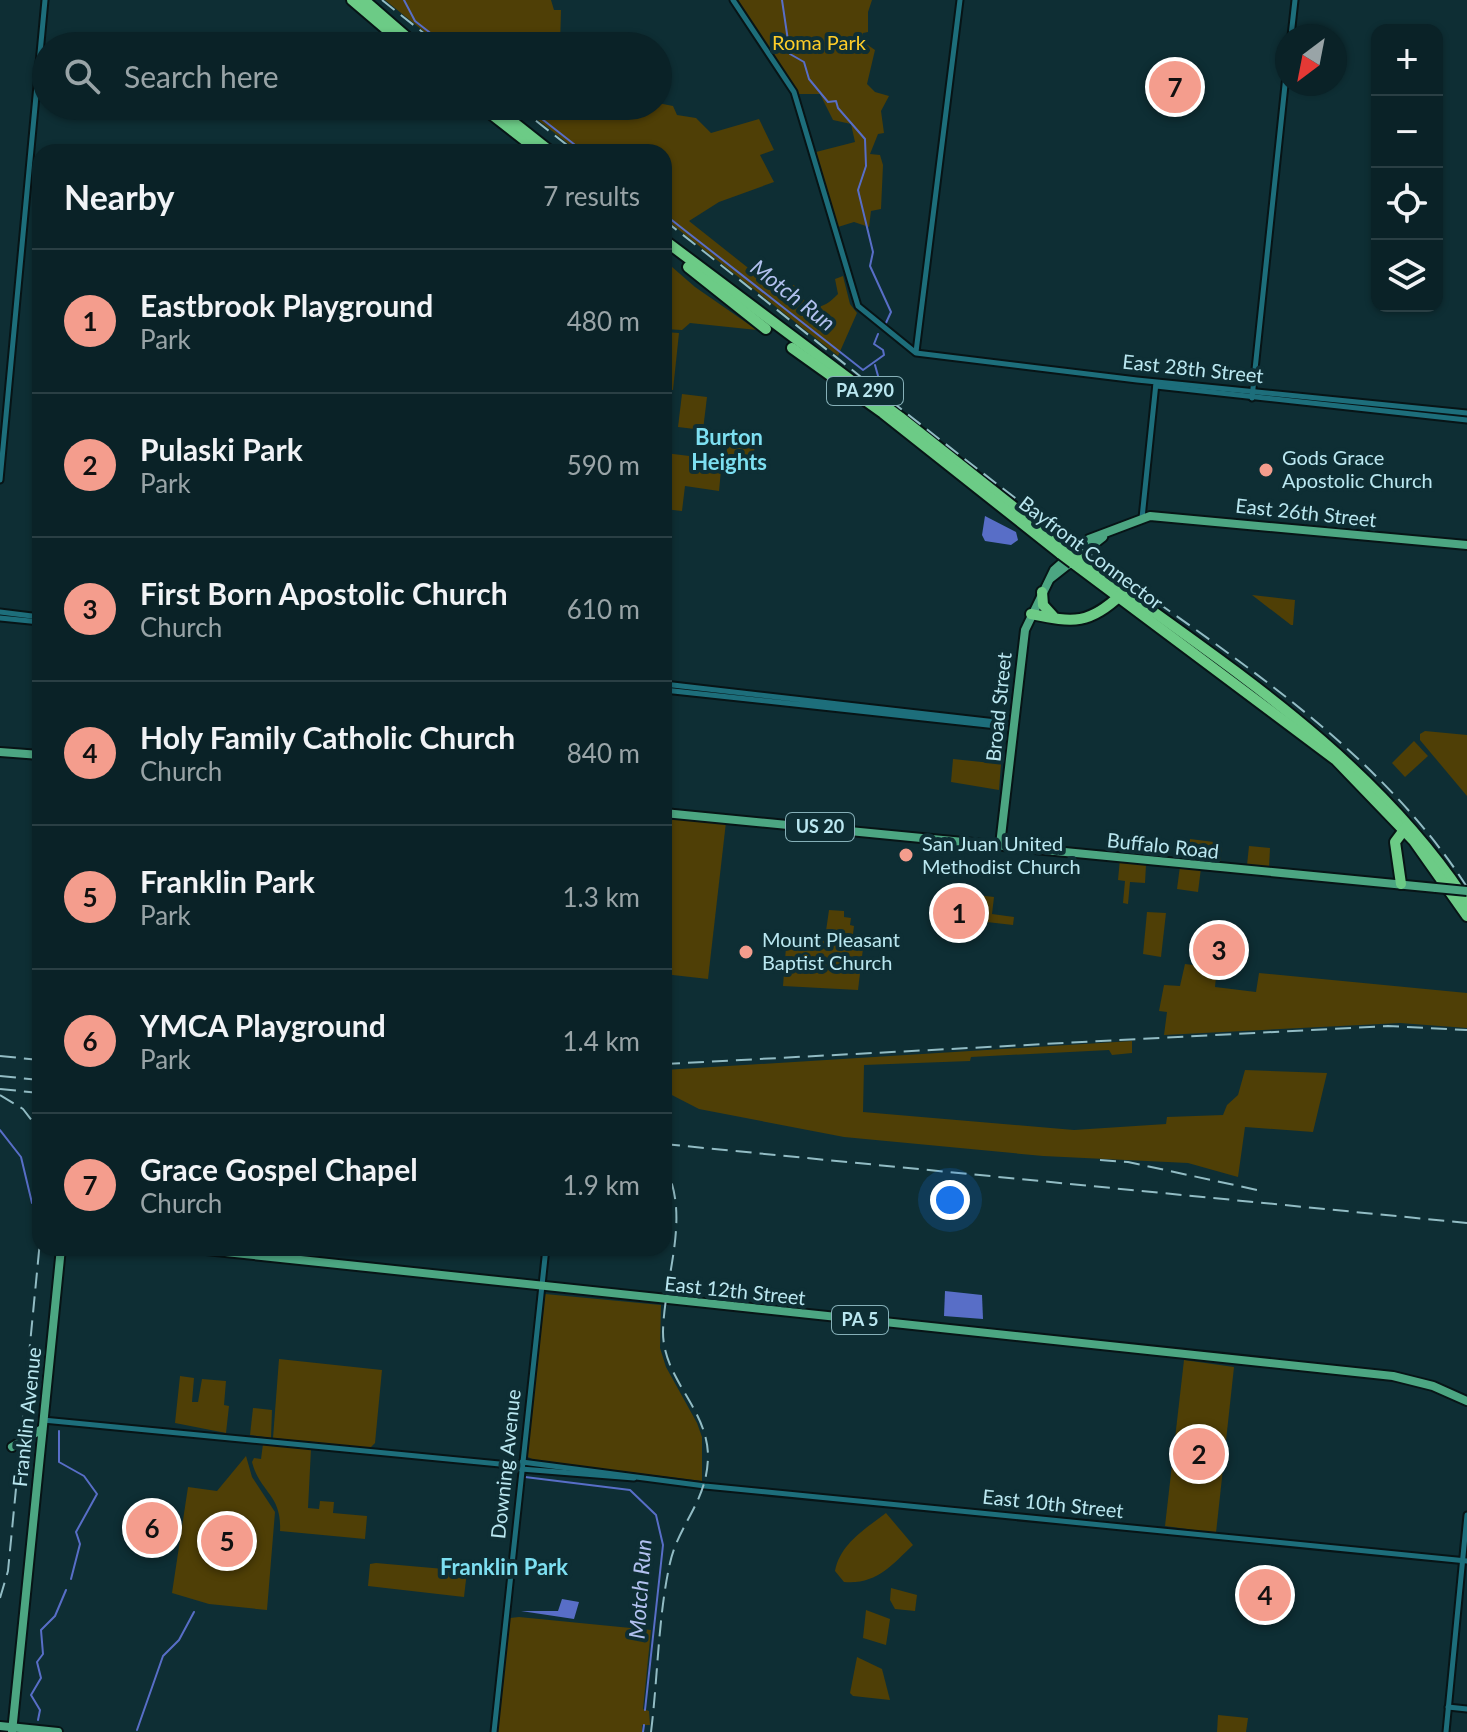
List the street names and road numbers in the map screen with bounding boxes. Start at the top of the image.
street label: East 28th Street [1121,349,1265,387]
road number: PA 290 [827,377,903,405]
street label: Bayfront Connector [1015,490,1169,615]
street label: East 26th Street [1234,493,1378,531]
street label: Broad Street [980,651,1016,763]
road number: US 20 [786,813,854,841]
street label: Buffalo Road [1106,827,1220,863]
street label: East 12th Street [663,1271,807,1309]
road number: PA 5 [832,1306,888,1334]
street label: Franklin Avenue [7,1346,45,1488]
street label: Downing Avenue [485,1388,525,1540]
street label: East 10th Street [981,1484,1125,1522]

